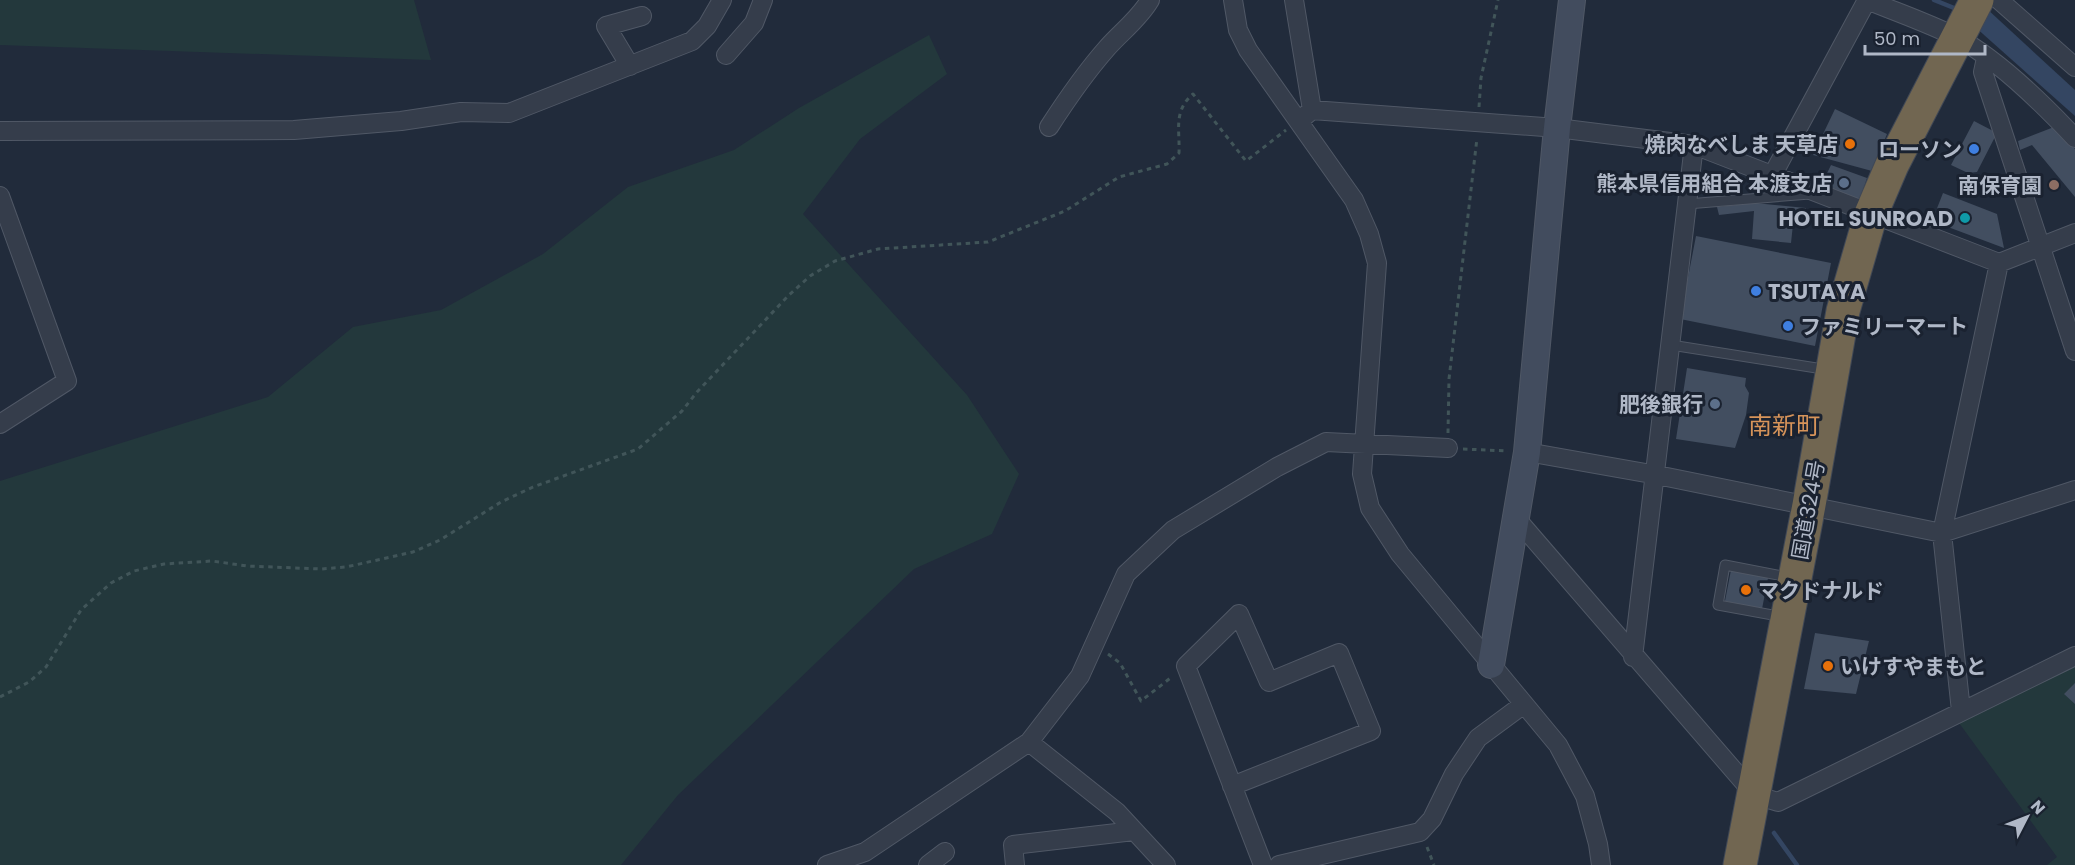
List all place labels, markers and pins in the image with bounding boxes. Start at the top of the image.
place label: 焼肉なべしま 天草店 [1645,130,1838,159]
place label: ローソン [1878,135,1962,164]
marker: 焼肉なべしま 天草店 [1843,137,1857,151]
marker: ローソン [1967,142,1981,156]
place label: 熊本県信用組合 本渡支店 [1597,169,1832,198]
place label: 南保育園 [1958,171,2042,200]
marker: 熊本県信用組合 本渡支店 [1837,176,1851,190]
marker: 南保育園 [2047,178,2061,192]
place label: HOTEL SUNROAD [1778,204,1953,233]
marker: HOTEL SUNROAD [1958,211,1972,225]
place label: TSUTAYA [1768,277,1866,306]
marker: TSUTAYA [1749,284,1763,298]
place label: ファミリーマート [1800,312,1968,341]
marker: ファミリーマート [1781,319,1795,333]
place label: 肥後銀行 [1619,390,1703,419]
marker: 肥後銀行 [1708,397,1722,411]
place label: マクドナルド [1758,576,1884,605]
marker: マクドナルド [1739,583,1753,597]
place label: いけすやまもと [1840,652,1987,681]
marker: いけすやまもと [1821,659,1835,673]

